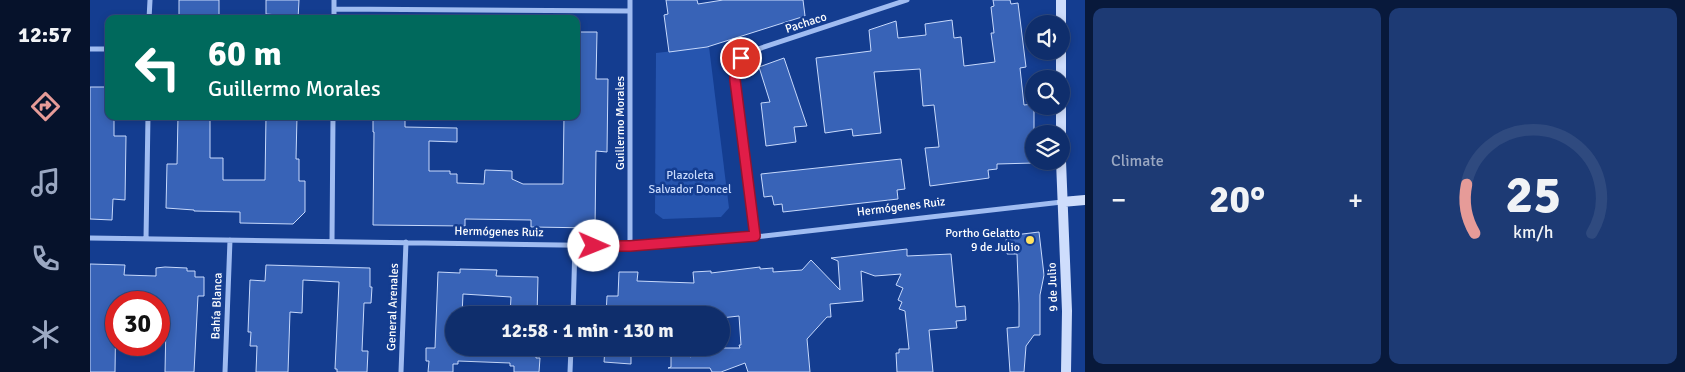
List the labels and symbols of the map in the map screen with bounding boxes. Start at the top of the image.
street label: Pachaco [783,9,829,37]
pin [720,37,762,79]
street label: Guillermo Morales [613,76,628,170]
park label: Plazoleta Salvador Doncel [649,168,732,197]
street label: Hermógenes Ruiz [856,194,946,220]
position arrow [567,219,619,271]
street label: Hermógenes Ruiz [454,224,544,240]
place label: Portho Gelatto 9 de Julio [945,226,1020,255]
marker: Portho Gelatto 9 de Julio [1024,234,1036,246]
street label: 9 de Julio [1045,262,1061,312]
street label: General Arenales [384,263,402,351]
street label: Bahía Blanca [208,272,226,340]
speed limit sign: 30 [105,291,170,356]

